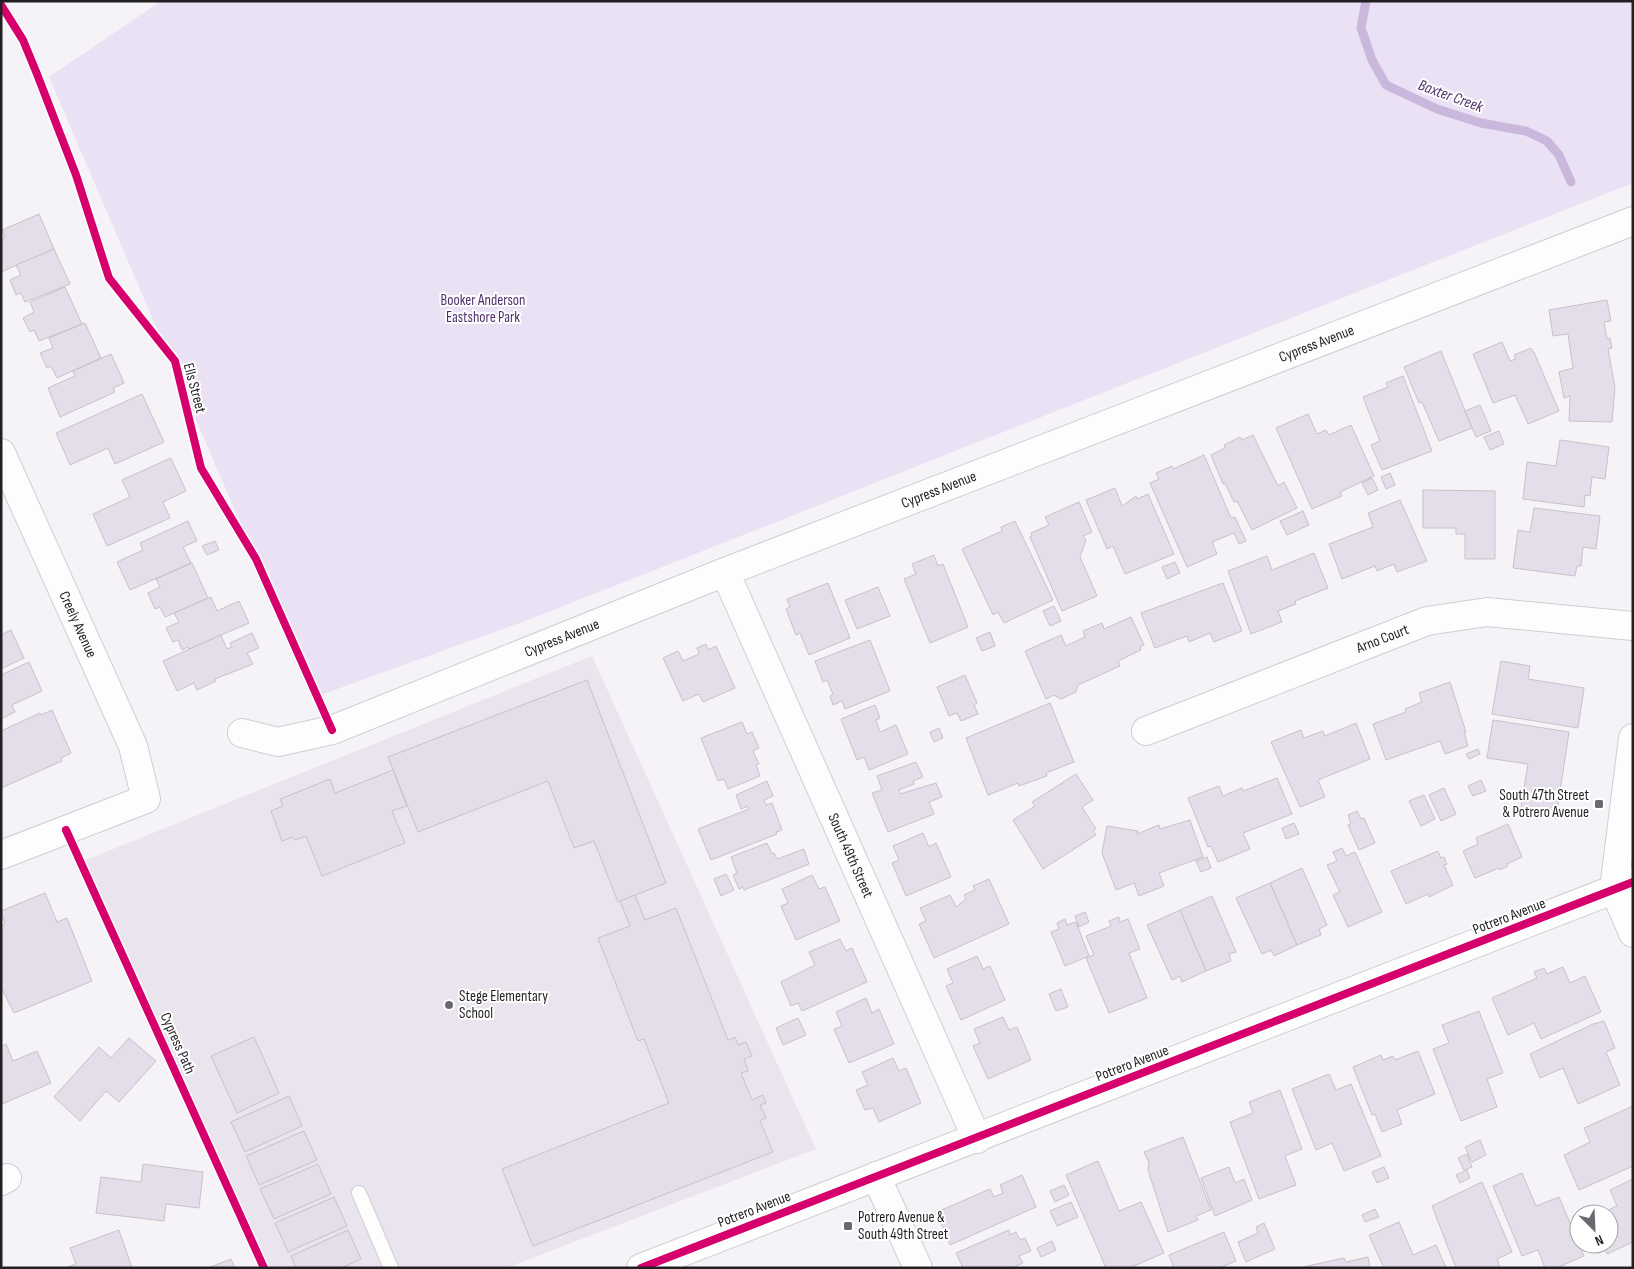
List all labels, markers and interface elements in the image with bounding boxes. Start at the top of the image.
water label: Baxter Creek [1416,76,1486,117]
park label: Booker Anderson Eastshore Park [441,291,525,327]
street label: Cypress Avenue [1276,321,1357,367]
street label: Ells Street [179,361,210,416]
street label: Cypress Avenue [898,467,979,513]
street label: Creely Avenue [55,588,101,661]
street label: Cypress Avenue [522,615,602,662]
street label: Arno Court [1353,620,1412,658]
place label: South 47th Street & Potrero Avenue [1499,786,1589,822]
marker: South 47th Street & Potrero Avenue [1593,798,1605,810]
street label: South 49th Street [823,810,878,901]
street label: Potrero Avenue [1470,894,1548,939]
place label: Stege Elementary School [459,987,548,1023]
marker: Stege Elementary School [443,999,455,1011]
street label: Cypress Path [156,1010,199,1077]
street label: Potrero Avenue [1093,1041,1171,1086]
street label: Potrero Avenue [715,1187,793,1232]
north arrow [1569,1204,1619,1254]
place label: Potrero Avenue & South 49th Street [858,1208,949,1244]
marker: Potrero Avenue & South 49th Street [842,1220,854,1232]
text: N [1592,1231,1606,1250]

